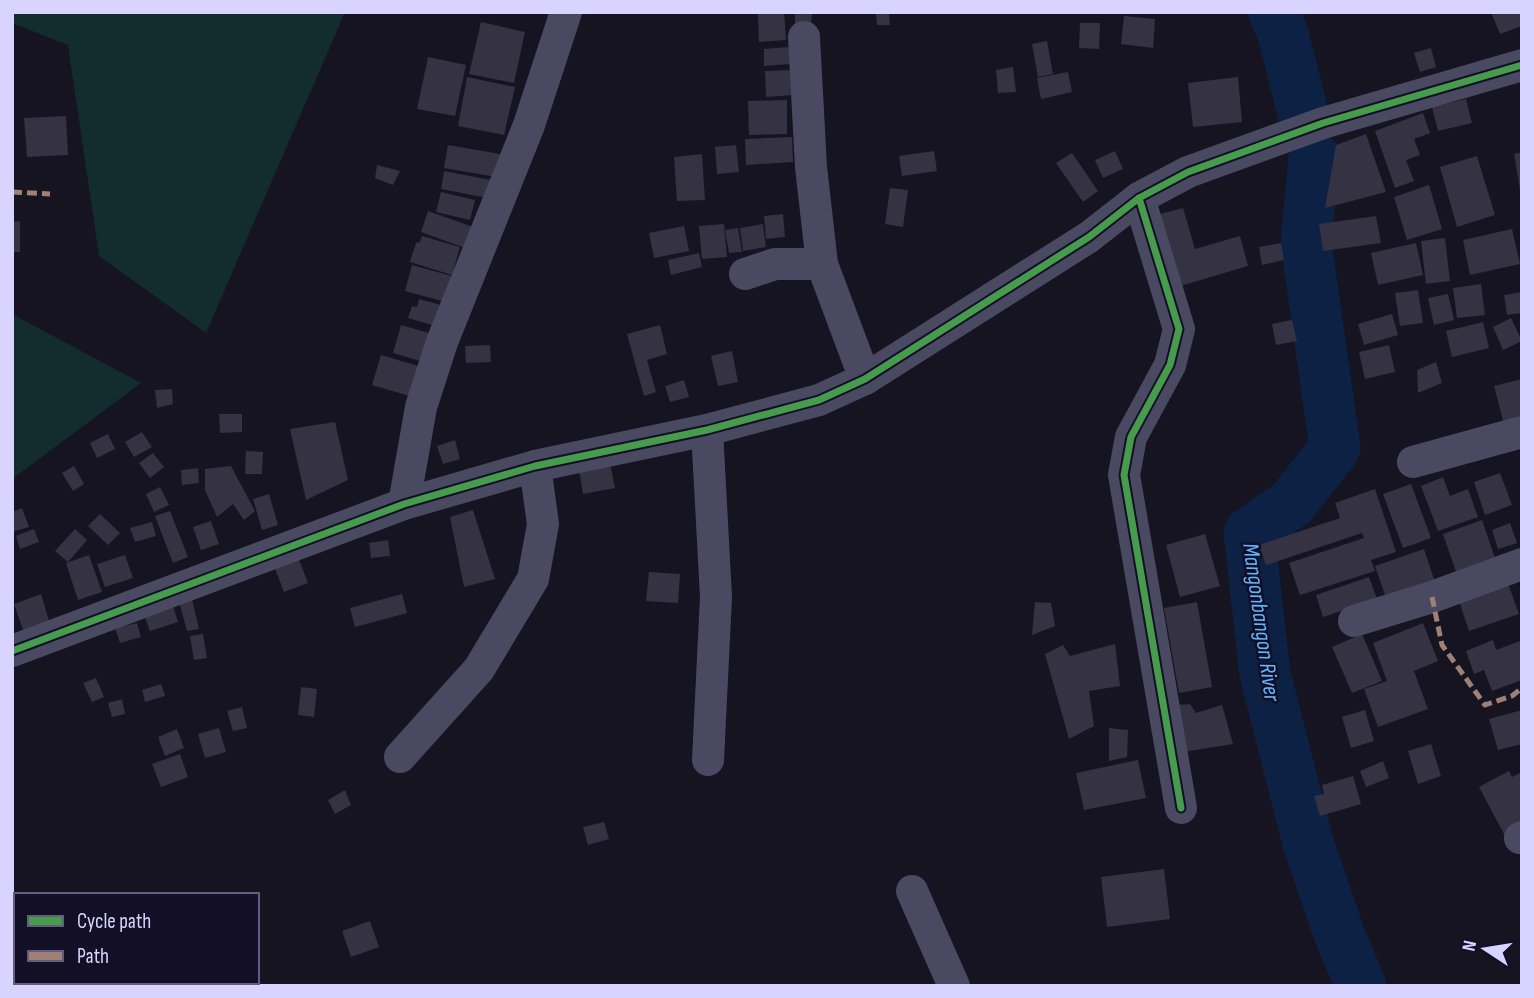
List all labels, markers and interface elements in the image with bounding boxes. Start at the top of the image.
water label: Mangonbangon River [1236,541,1286,704]
legend [14,893,259,984]
text: Cycle path [77,909,151,934]
north arrow [1450,914,1520,984]
text: N [1458,938,1482,953]
text: Path [77,944,109,969]

